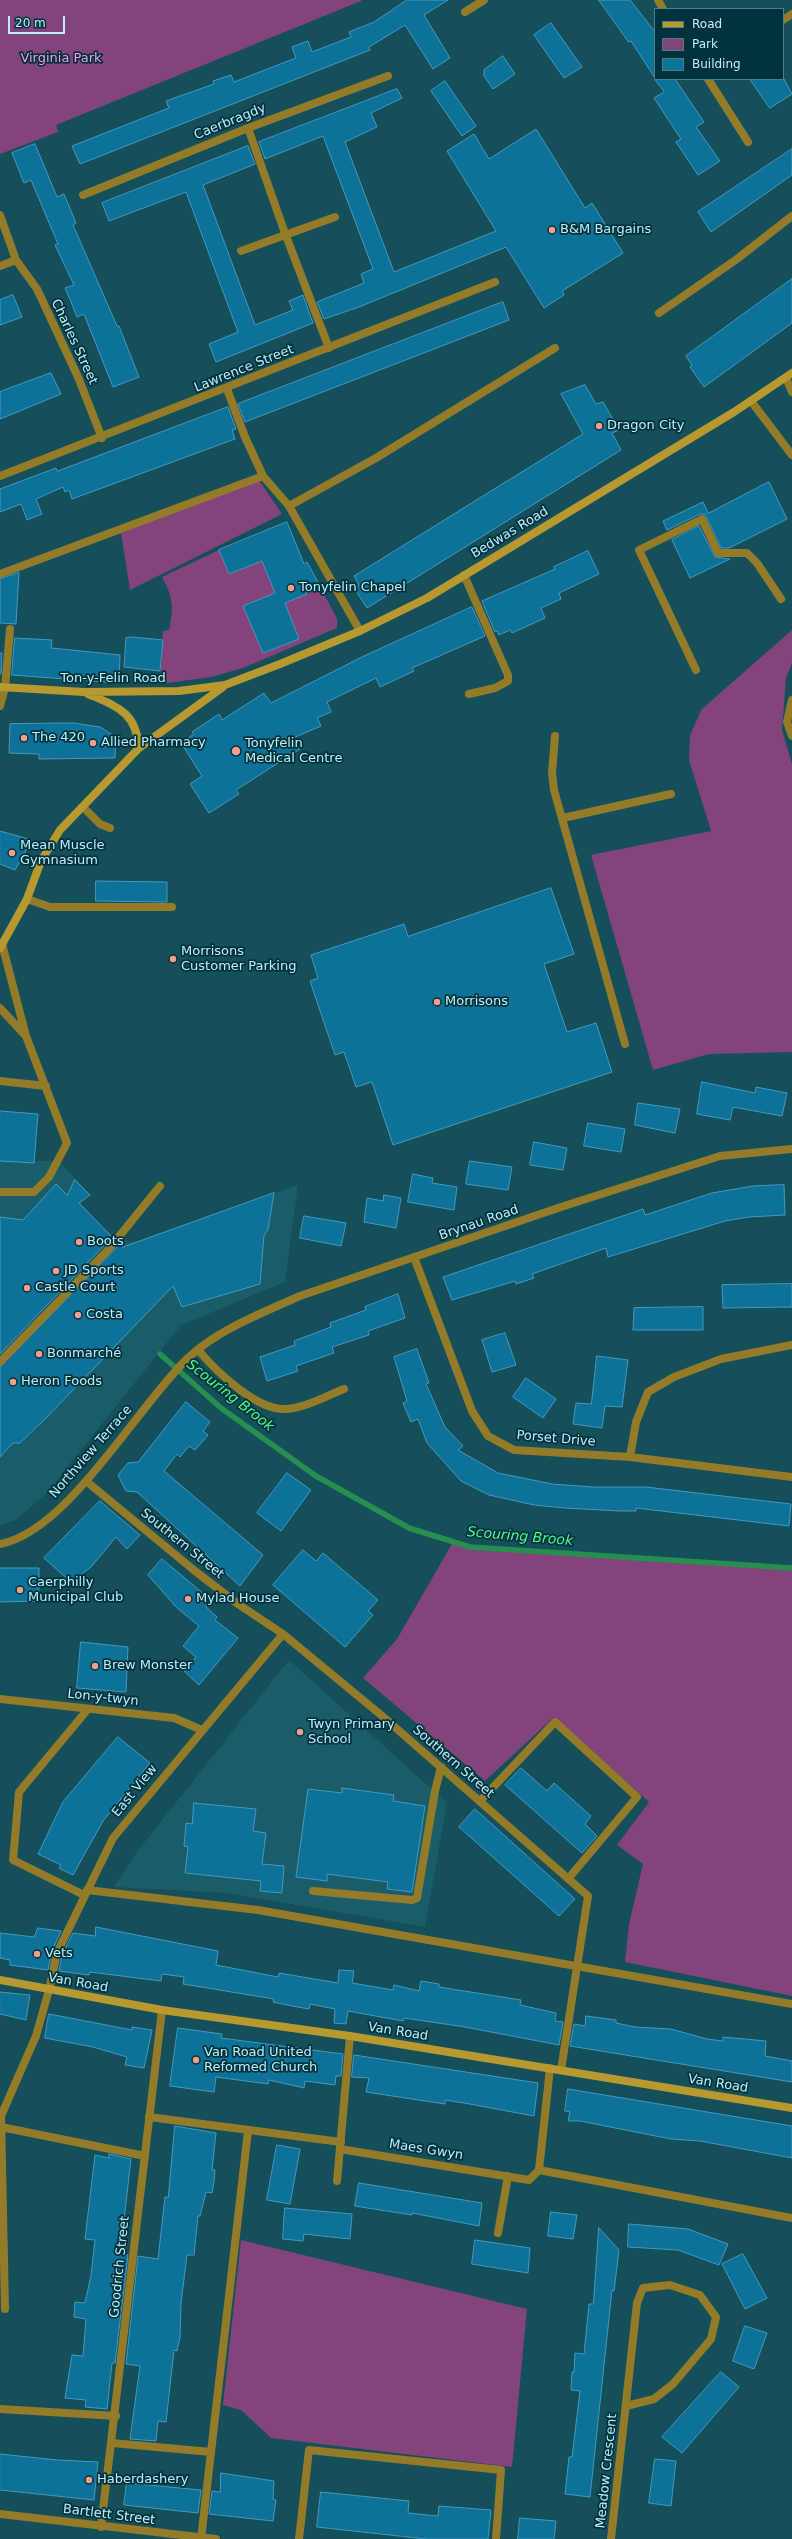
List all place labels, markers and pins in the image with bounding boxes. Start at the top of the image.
place label: B&M Bargains [560,222,651,238]
marker: B&M Bargains [547,225,557,235]
place label: Dragon City [607,418,684,434]
marker: Dragon City [594,421,604,431]
place label: Tonyfelin Chapel [299,580,406,596]
marker: Tonyfelin Chapel [286,583,296,593]
place label: The 420 [32,730,85,746]
marker: The 420 [19,733,29,743]
place label: Allied Pharmacy [101,735,206,751]
place label: Tonyfelin Medical Centre [245,736,342,767]
marker: Allied Pharmacy [88,738,98,748]
marker: Tonyfelin Medical Centre [230,745,242,757]
place label: Mean Muscle Gymnasium [20,838,105,869]
marker: Mean Muscle Gymnasium [7,848,17,858]
place label: Morrisons Customer Parking [181,944,296,975]
marker: Morrisons Customer Parking [168,954,178,964]
place label: Morrisons [445,994,508,1010]
marker: Morrisons [432,997,442,1007]
place label: Boots [87,1234,124,1250]
marker: Boots [74,1237,84,1247]
place label: JD Sports [64,1263,124,1279]
marker: JD Sports [51,1266,61,1276]
place label: Castle Court [35,1280,115,1296]
marker: Castle Court [22,1283,32,1293]
place label: Costa [86,1307,123,1323]
marker: Costa [73,1310,83,1320]
place label: Bonmarché [47,1346,121,1362]
marker: Bonmarché [34,1349,44,1359]
place label: Heron Foods [21,1374,102,1390]
marker: Heron Foods [8,1377,18,1387]
place label: Caerphilly Municipal Club [28,1575,123,1606]
marker: Caerphilly Municipal Club [15,1585,25,1595]
place label: Mylad House [196,1591,280,1607]
marker: Mylad House [183,1594,193,1604]
place label: Brew Monster [103,1658,192,1674]
marker: Brew Monster [90,1661,100,1671]
place label: Twyn Primary School [308,1717,395,1748]
marker: Twyn Primary School [295,1727,305,1737]
place label: Vets [45,1946,73,1962]
marker: Vets [32,1949,42,1959]
place label: Van Road United Reformed Church [204,2045,317,2076]
marker: Van Road United Reformed Church [191,2055,201,2065]
place label: Haberdashery [97,2472,188,2488]
marker: Haberdashery [84,2475,94,2485]

